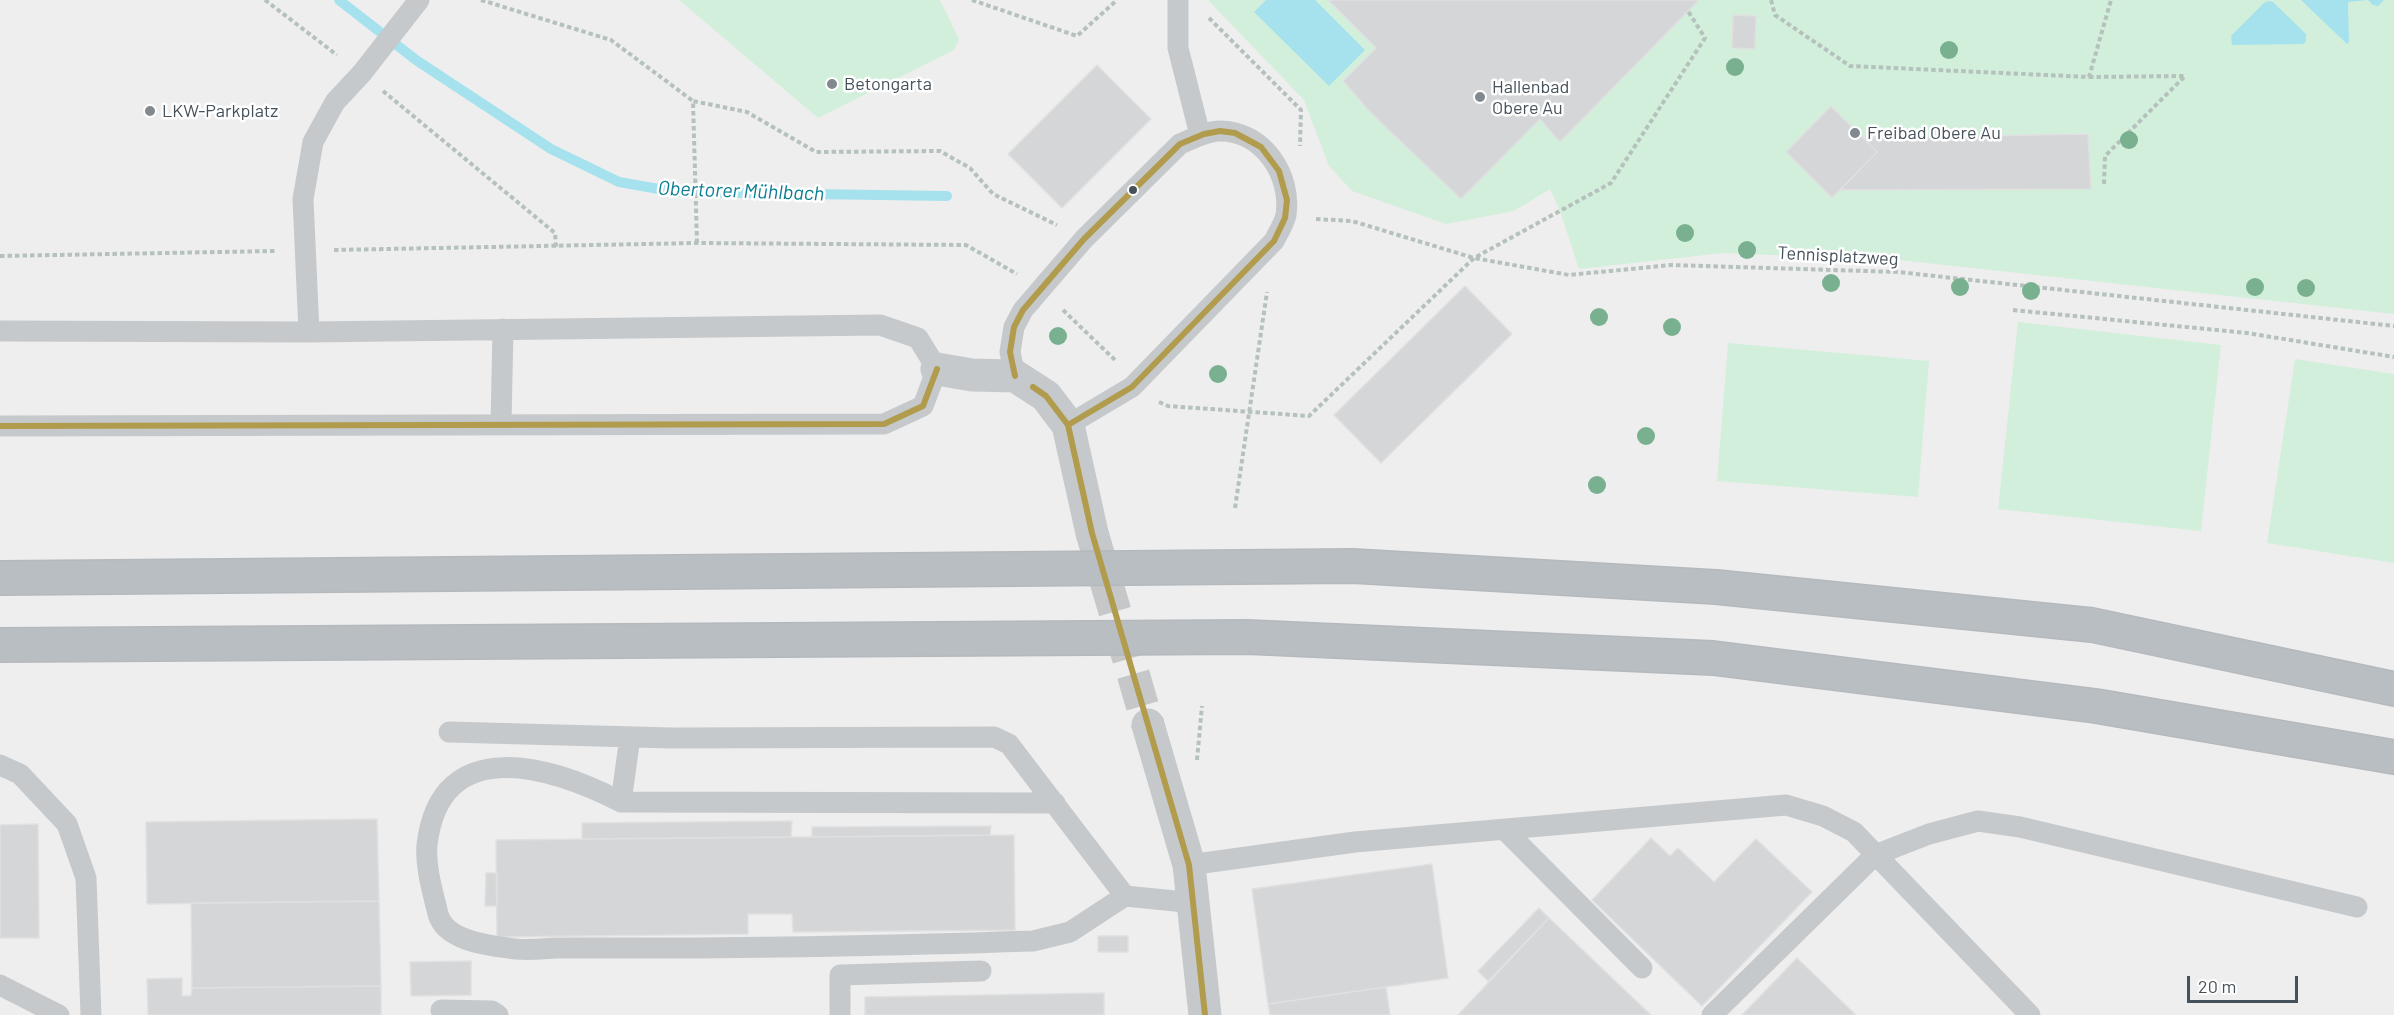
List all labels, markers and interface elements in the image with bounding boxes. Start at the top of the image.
place label: Betongarta [844,73,932,95]
place label: Hallenbad Obere Au [1492,76,1569,118]
marker: Betongarta [825,77,839,91]
marker: Hallenbad Obere Au [1473,90,1487,104]
place label: LKW-Parkplatz [162,100,278,122]
marker: LKW-Parkplatz [143,104,157,118]
place label: Freibad Obere Au [1867,122,2001,144]
marker: Freibad Obere Au [1848,126,1862,140]
water label: Obertorer Mühlbach [657,176,825,206]
unlabelled marker [1127,184,1139,196]
street label: Tennisplatzweg [1777,242,1899,270]
scale bar [2190,964,2301,1002]
text: 20 m [2198,975,2236,997]

